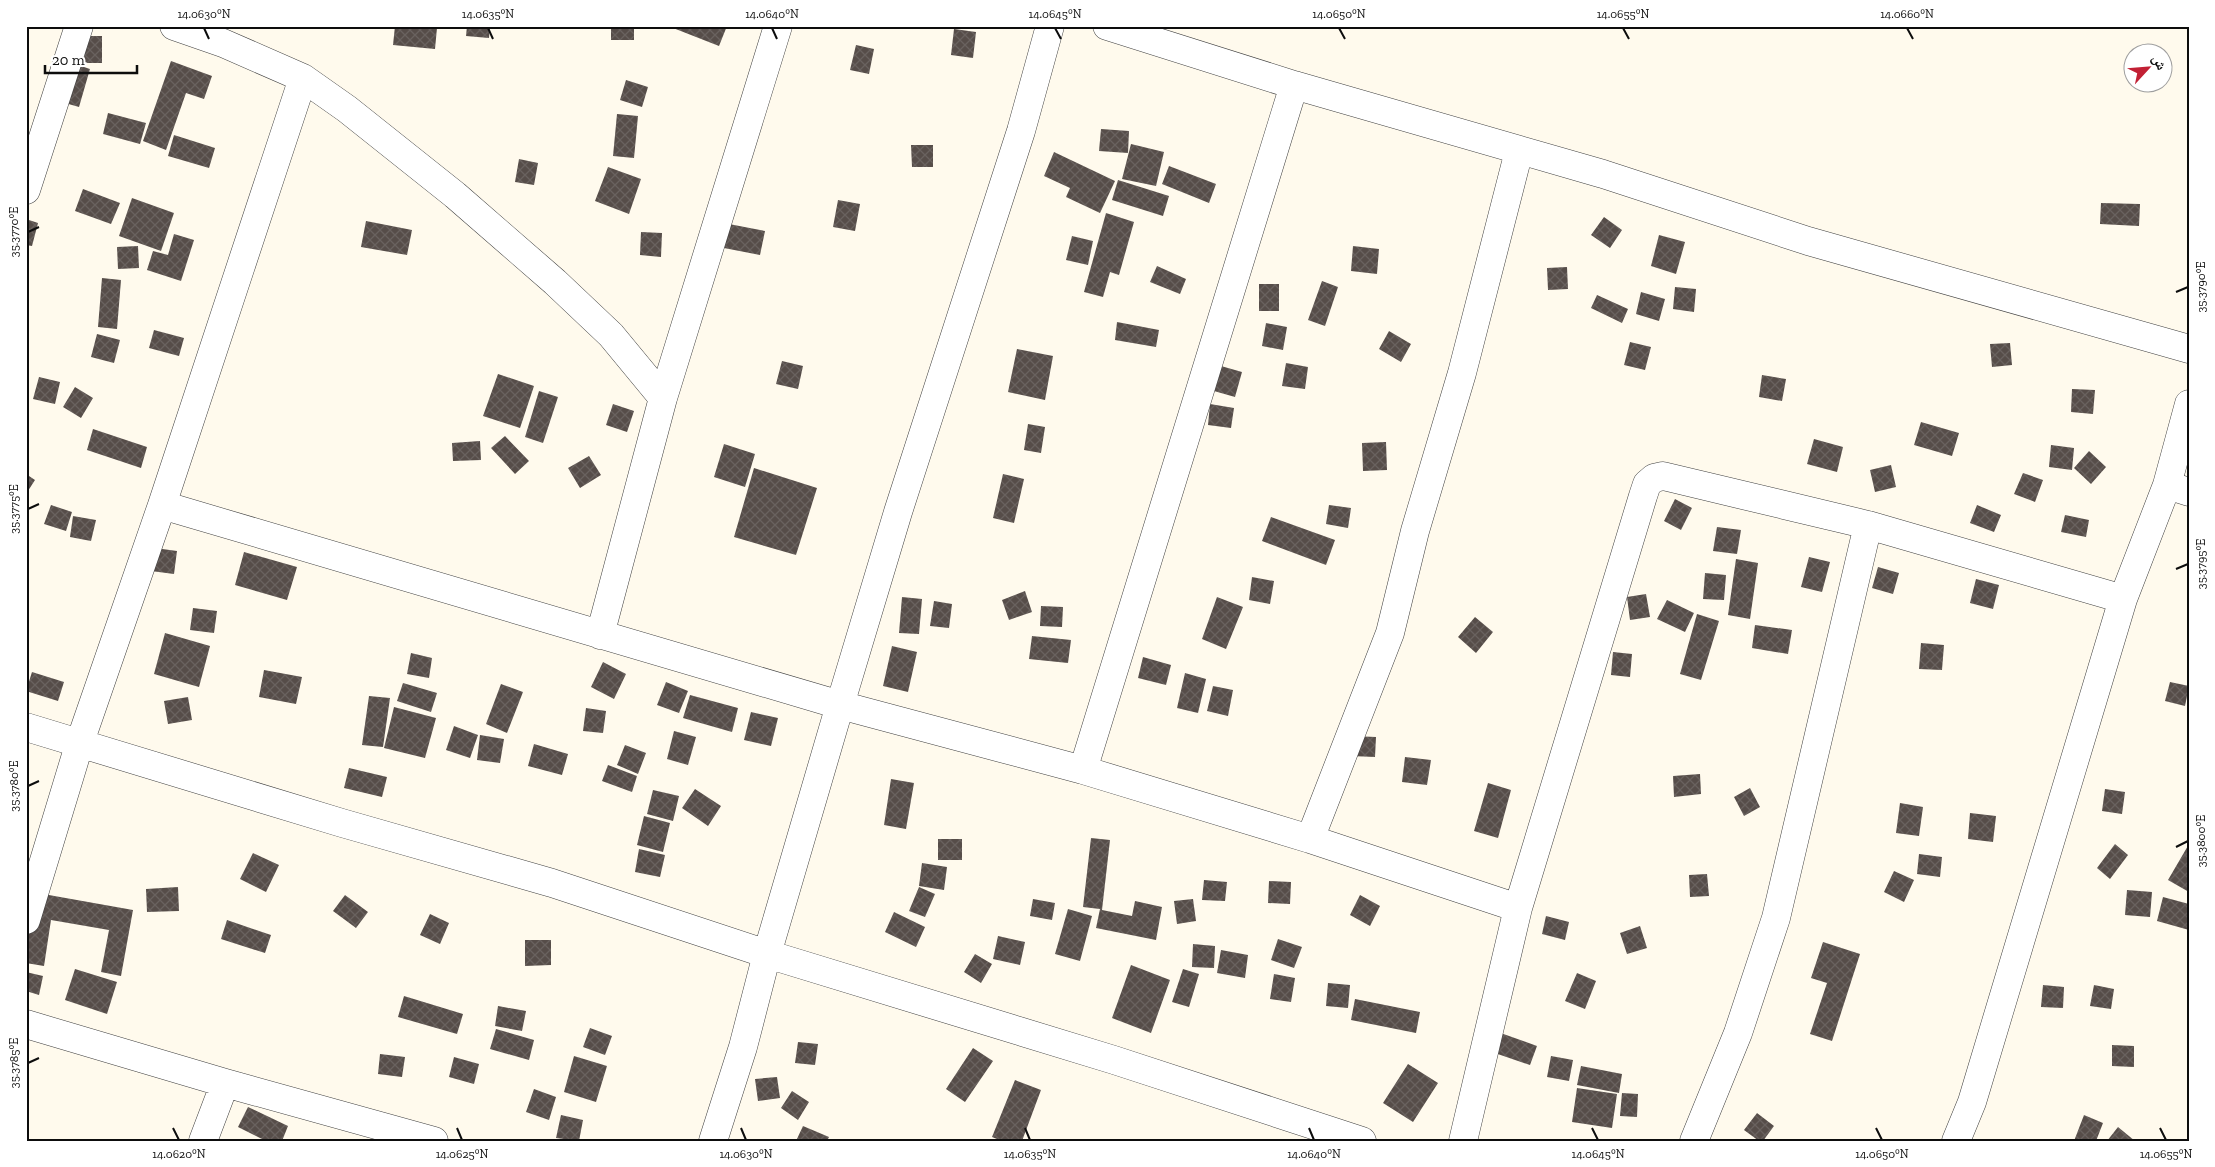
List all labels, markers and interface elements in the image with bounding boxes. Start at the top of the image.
text: 14.0630°N [177,7,231,21]
text: 14.0635°N [462,7,514,21]
text: 14.0640°N [745,7,799,21]
text: 14.0645°N [1029,7,1082,21]
text: 14.0650°N [1312,7,1366,21]
text: 14.0655°N [1597,7,1649,21]
text: 14.0660°N [1880,7,1934,21]
scale bar [45,42,138,74]
north arrow [2122,42,2172,92]
text: 20 m [52,51,85,69]
text: ش [2148,52,2170,73]
text: 35.3770°E [7,207,21,257]
text: 35.3790°E [2194,261,2208,313]
text: 35.3775°E [7,484,21,534]
text: 35.3795°E [2194,539,2208,589]
text: 35.3780°E [7,760,21,812]
text: 35.3800°E [2194,815,2208,867]
text: 35.3785°E [7,1038,21,1088]
text: 14.0620°N [152,1147,206,1161]
text: 14.0625°N [436,1147,488,1161]
text: 14.0630°N [719,1147,773,1161]
text: 14.0635°N [1004,1147,1056,1161]
text: 14.0640°N [1287,1147,1341,1161]
text: 14.0645°N [1572,1147,1625,1161]
text: 14.0650°N [1855,1147,1909,1161]
text: 14.0655°N [2140,1147,2192,1161]

